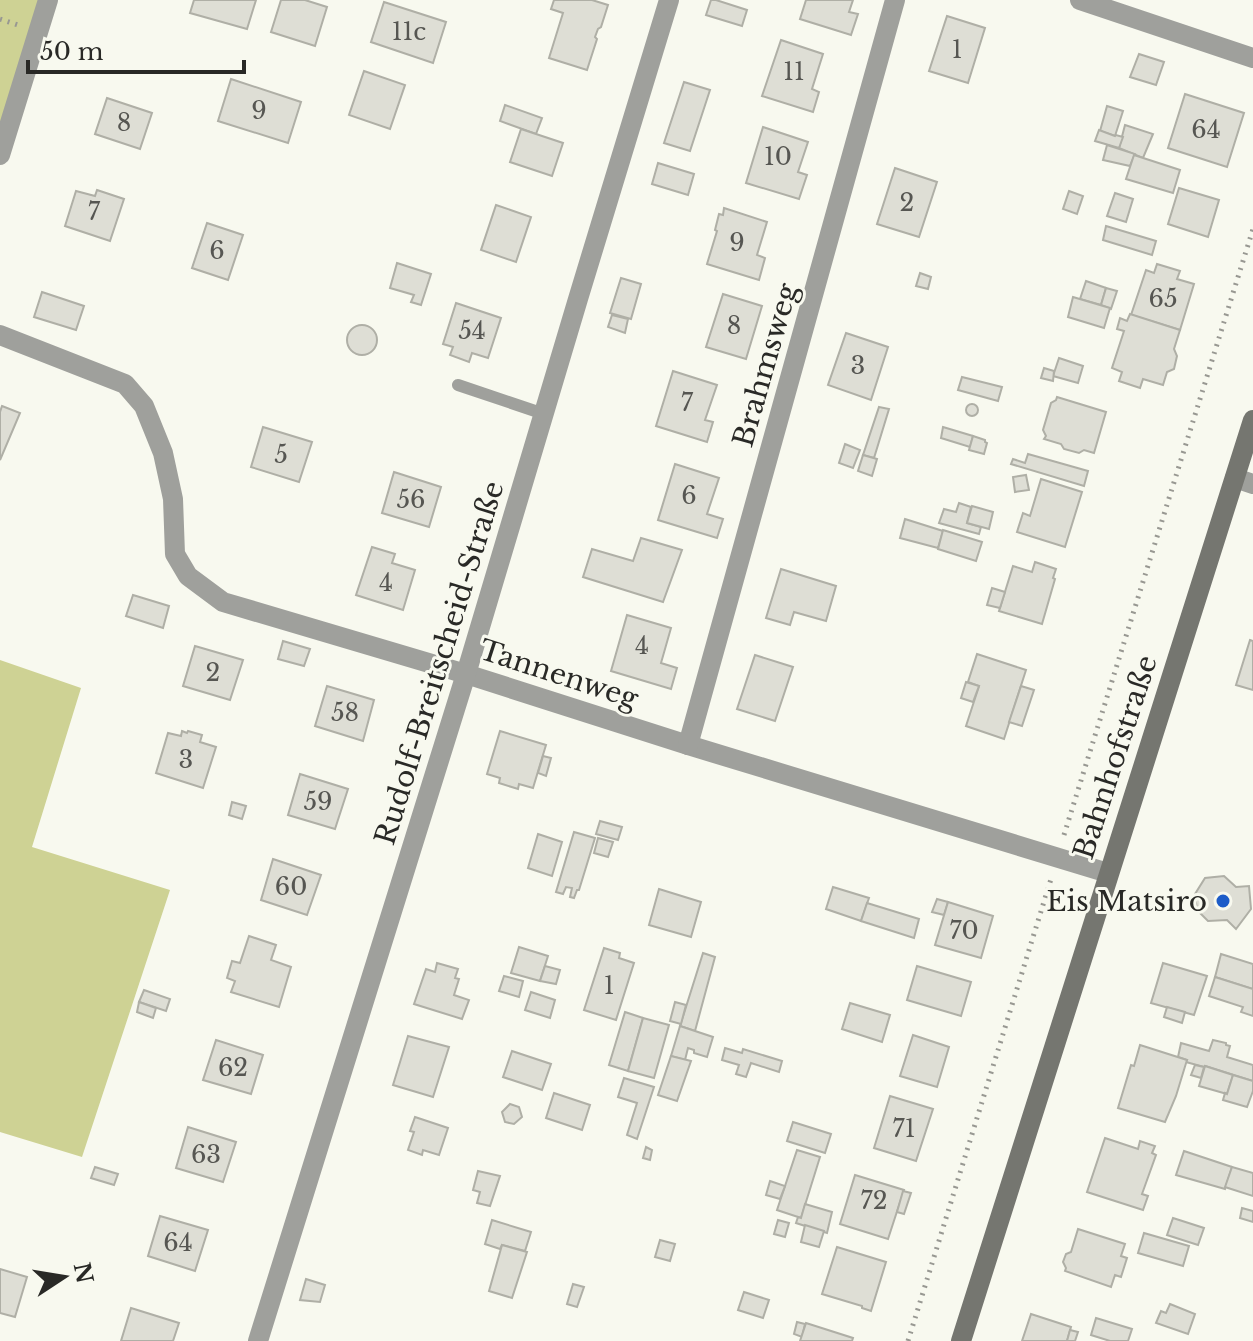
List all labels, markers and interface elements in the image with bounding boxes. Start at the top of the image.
house number: 11c [392,17,426,46]
scale bar [28,24,244,74]
house number: 1 [952,35,962,64]
text: 50 m [40,37,104,66]
house number: 11 [783,57,805,86]
house number: 9 [251,96,267,125]
house number: 8 [117,108,131,137]
house number: 64 [1191,115,1221,144]
house number: 10 [764,142,792,171]
house number: 2 [900,188,914,217]
house number: 7 [88,197,101,226]
house number: 9 [729,228,745,257]
house number: 6 [209,236,225,265]
street label: Brahmsweg [725,278,806,451]
house number: 65 [1148,284,1178,313]
house number: 8 [727,311,741,340]
house number: 54 [458,316,486,345]
house number: 3 [851,351,865,380]
house number: 7 [681,388,694,417]
house number: 5 [274,440,288,469]
street label: Rudolf-Breitscheid-Straße [367,477,512,849]
house number: 6 [681,481,697,510]
house number: 56 [396,485,426,514]
house number: 4 [379,568,393,597]
house number: 4 [635,631,649,660]
street label: Tannenweg [475,632,644,717]
street label: Bahnhofstraße [1066,651,1165,863]
house number: 2 [206,658,220,687]
house number: 58 [331,698,359,727]
house number: 3 [179,745,193,774]
house number: 59 [303,787,333,816]
house number: 60 [275,872,307,901]
place label: Eis Matsiro [1046,884,1207,919]
marker: Eis Matsiro [1214,892,1232,910]
house number: 70 [949,916,979,945]
house number: 1 [604,971,614,1000]
house number: 62 [218,1053,248,1082]
house number: 71 [893,1114,915,1143]
house number: 63 [191,1140,221,1169]
house number: 72 [861,1186,887,1215]
house number: 64 [163,1228,193,1257]
north arrow [24,1237,104,1317]
text: N [68,1260,98,1286]

